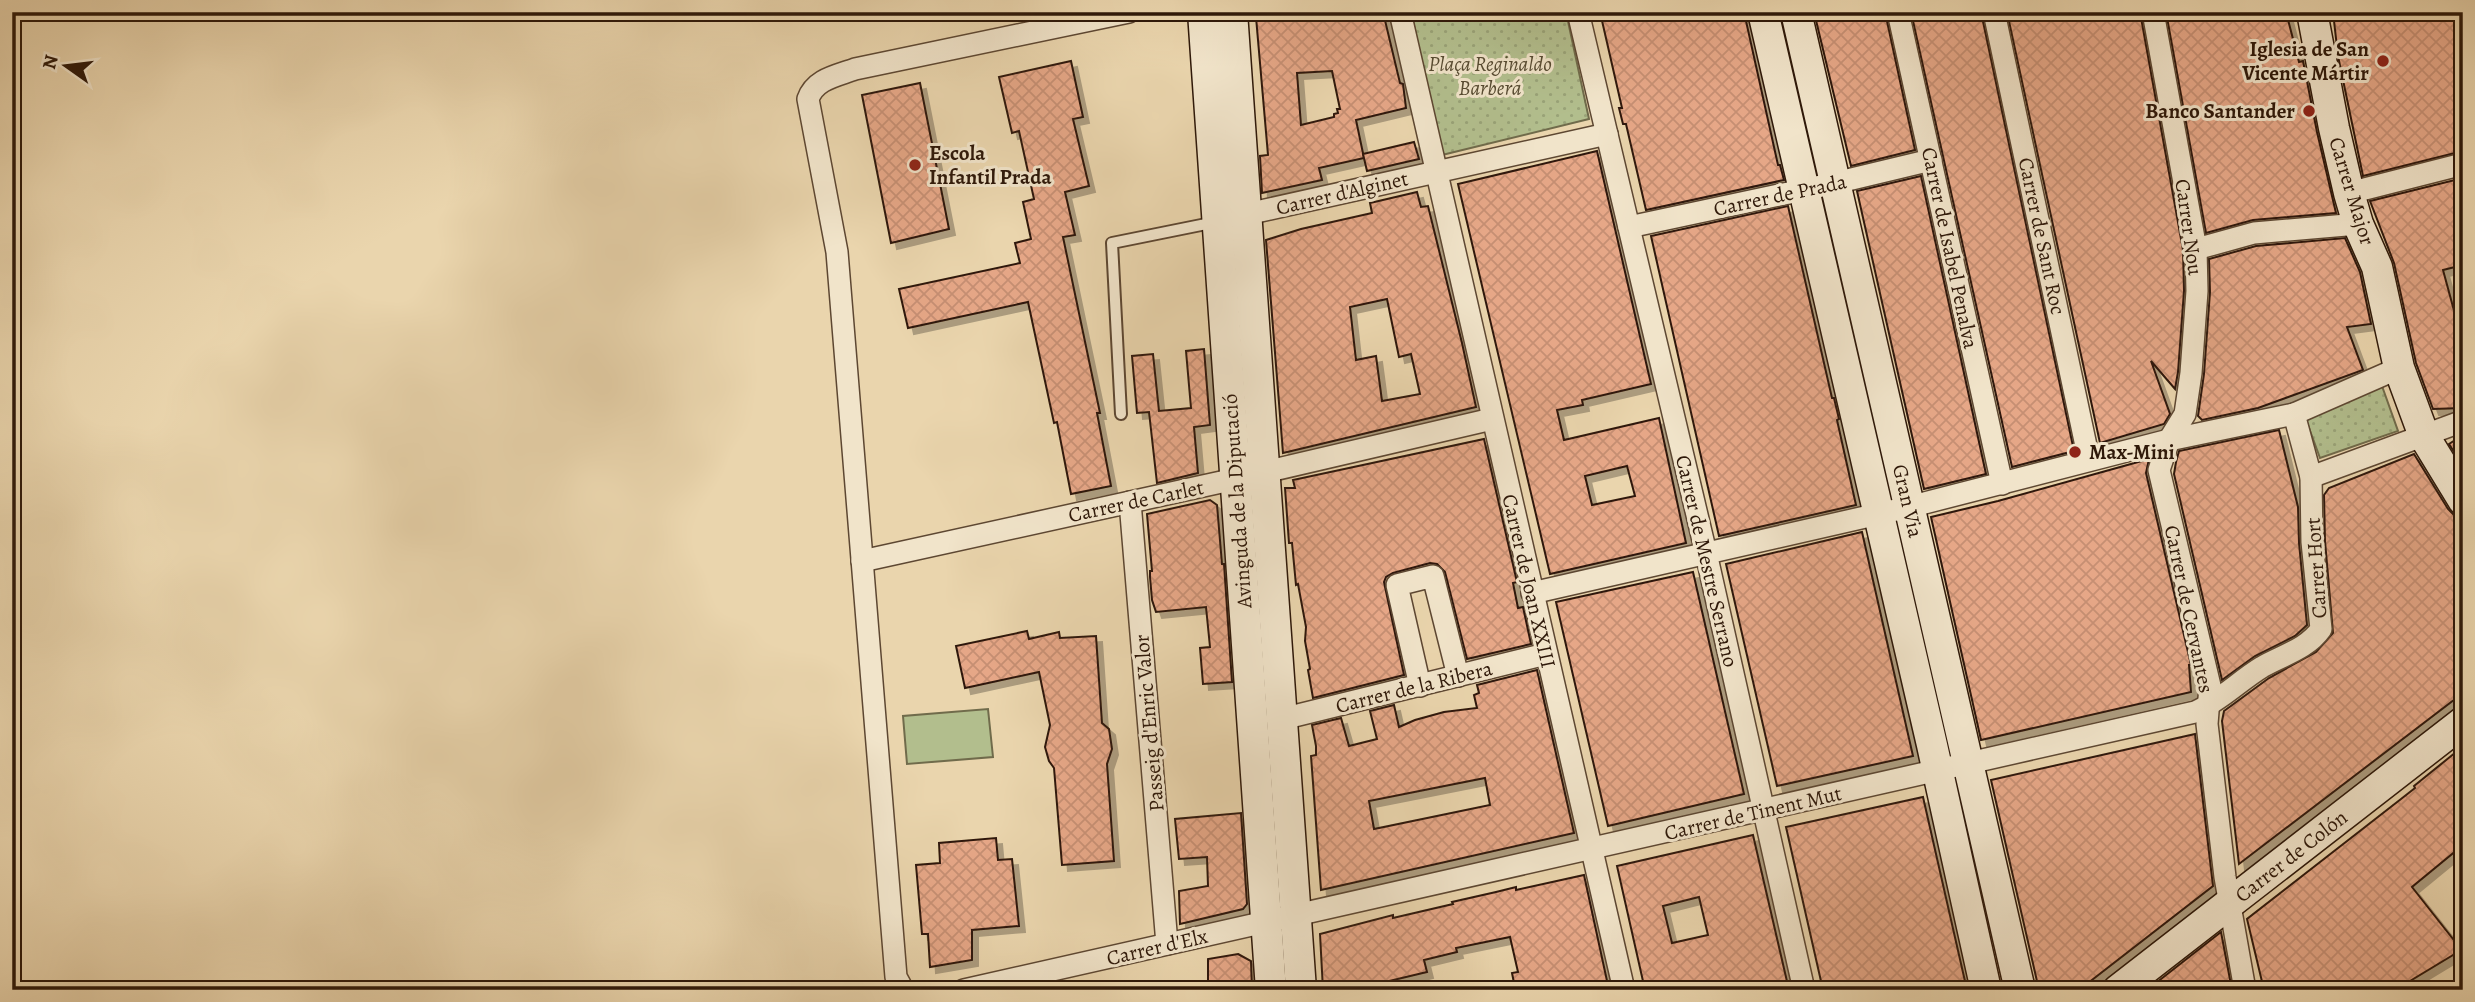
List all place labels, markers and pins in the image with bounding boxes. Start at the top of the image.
place label: Iglesia de San Vicente Mártir [2241,35,2369,87]
marker: Iglesia de San Vicente Mártir [2375,53,2391,69]
place label: Banco Santander [2145,97,2295,125]
marker: Banco Santander [2301,103,2317,119]
place label: Escola Infantil Prada [929,139,1053,191]
marker: Escola Infantil Prada [907,157,923,173]
place label: Max-Mini [2089,438,2175,466]
marker: Max-Mini [2067,444,2083,460]

